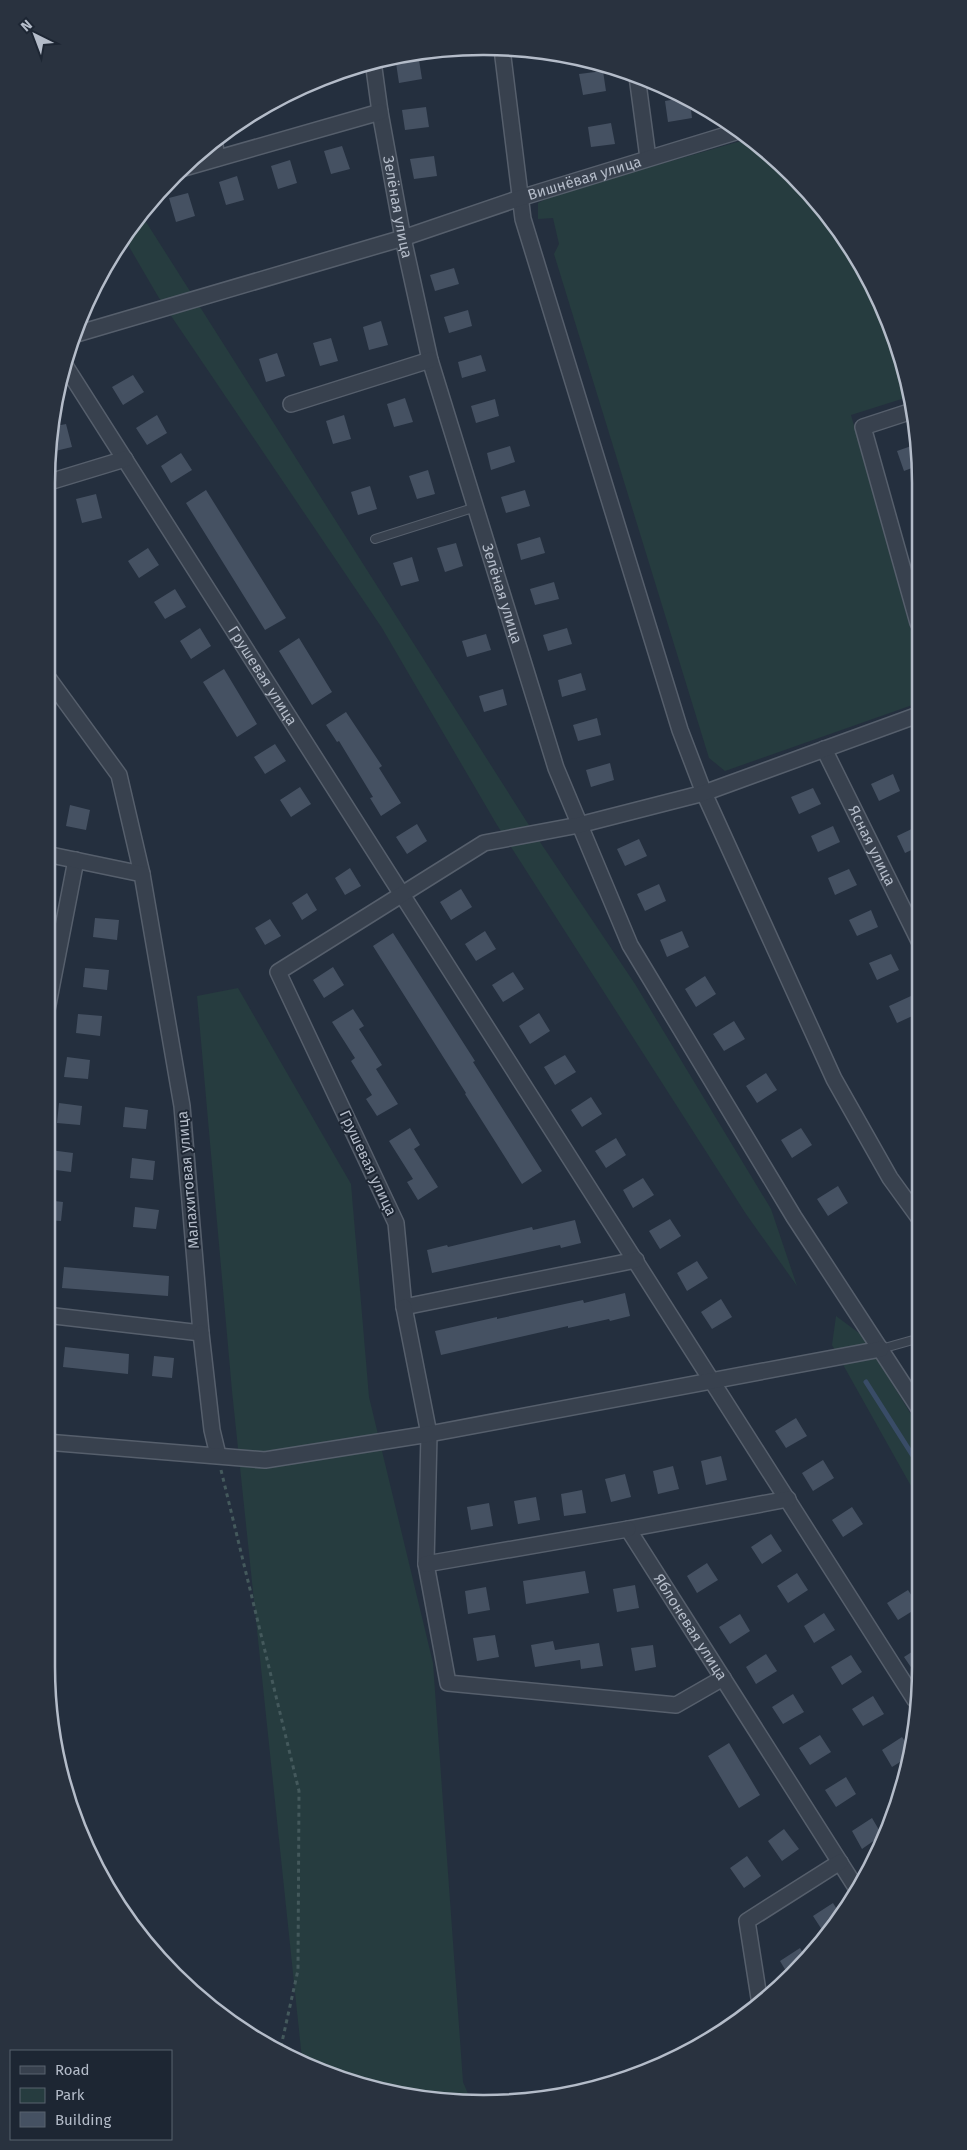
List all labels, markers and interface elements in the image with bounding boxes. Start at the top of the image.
north arrow [10,10,60,60]
text: N [17,16,36,35]
street label: Вишнёвая улица [526,152,643,204]
street label: Зелёная улица [379,154,416,260]
street label: Зелёная улица [478,541,526,646]
street label: Грушевая улица [224,623,301,729]
street label: Ясная улица [844,803,899,889]
street label: Грушевая улица [336,1107,400,1219]
street label: Малахитовая улица [173,1110,203,1250]
street label: Яблоневая улица [650,1570,731,1684]
legend [10,2050,172,2140]
text: Road [55,2061,90,2079]
text: Park [55,2086,85,2104]
text: Building [55,2111,111,2129]

